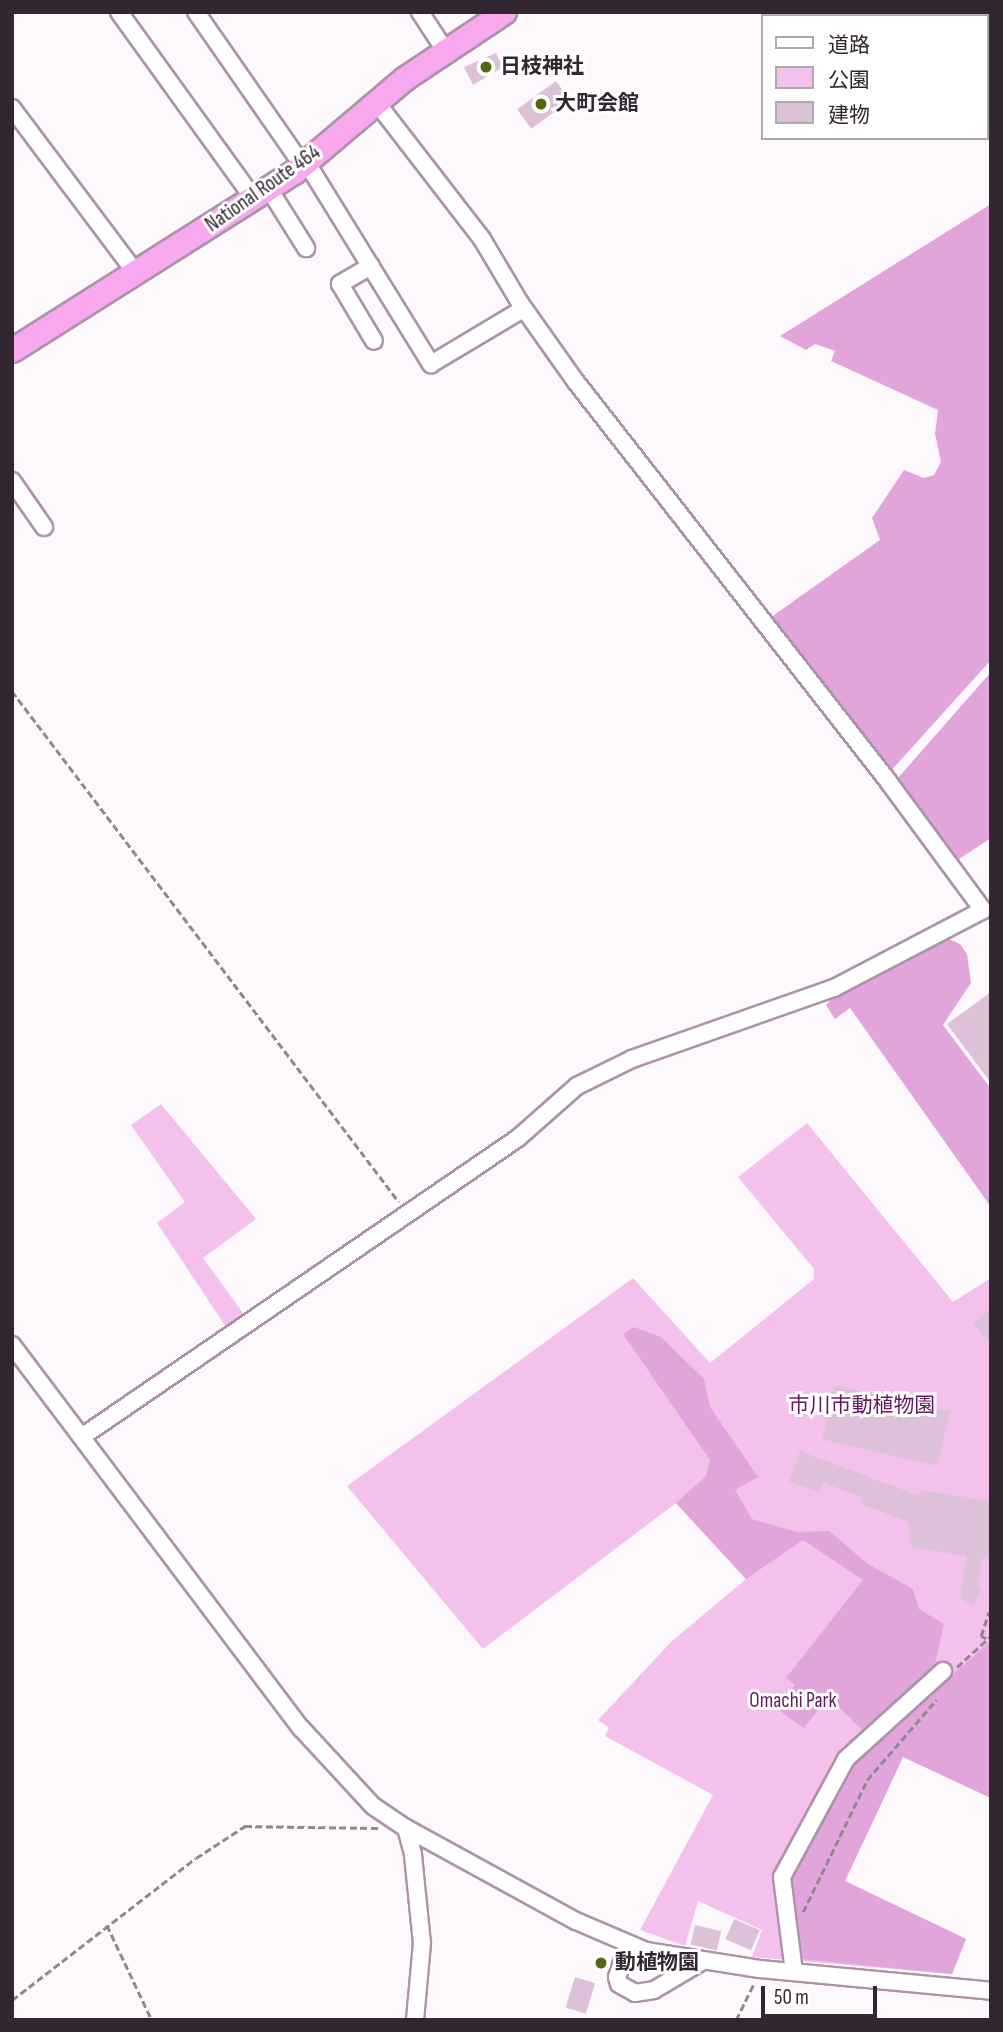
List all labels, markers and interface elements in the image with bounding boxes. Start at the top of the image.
legend [762,14,989,140]
text: 道路 [828,33,870,58]
place label: 日枝神社 [500,54,584,80]
marker: 日枝神社 [478,59,494,75]
text: 公園 [828,68,870,93]
place label: 大町会館 [555,91,639,117]
marker: 大町会館 [533,96,549,112]
text: 建物 [828,103,870,128]
street label: National Route 464 [201,140,325,238]
park label: 市川市動植物園 [789,1393,935,1419]
park label: Omachi Park [749,1688,837,1714]
place label: 動植物園 [615,1950,699,1976]
marker: 動植物園 [593,1955,609,1971]
scale bar [765,1972,880,2016]
text: 50 m [774,1985,809,2010]

